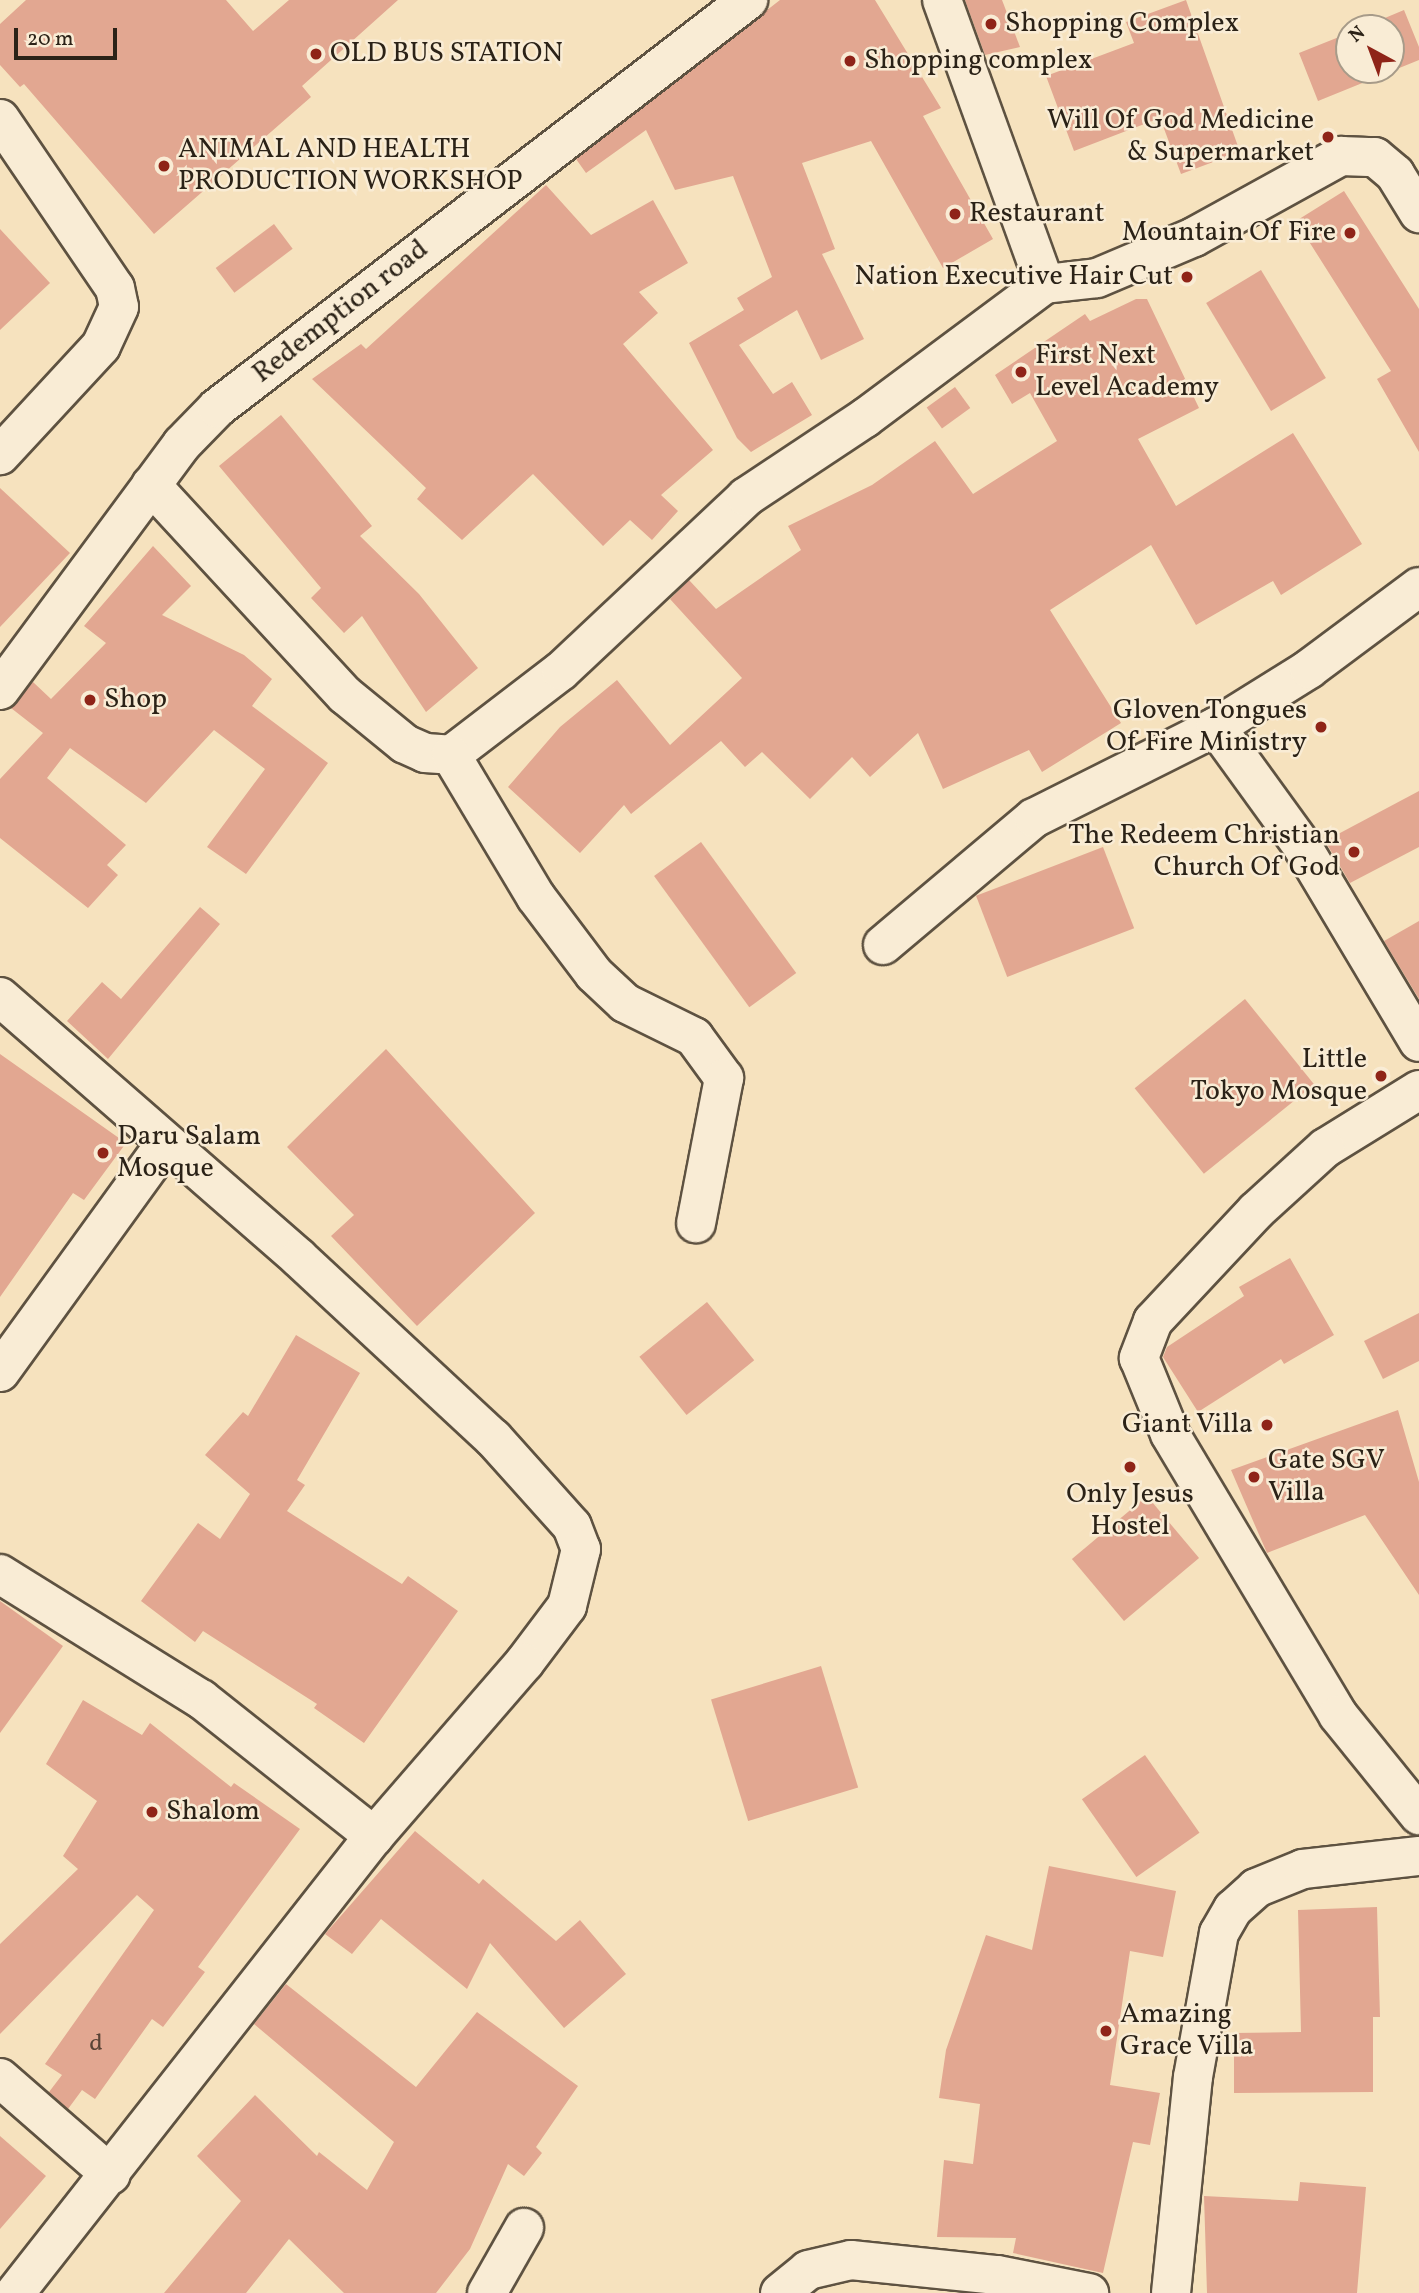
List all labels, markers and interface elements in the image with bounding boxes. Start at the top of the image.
place label: Shopping Complex [1005,7,1239,41]
scale bar [18,14,121,58]
north arrow [1335,14,1405,84]
marker: Shopping Complex [983,16,999,32]
text: N [1344,20,1371,49]
text: 20 m [27,25,73,54]
place label: OLD BUS STATION [330,37,563,71]
place label: Shopping complex [864,44,1092,78]
marker: OLD BUS STATION [308,46,324,62]
marker: Shopping complex [842,53,858,69]
place label: Will Of God Medicine & Supermarket [1050,104,1314,170]
marker: Will Of God Medicine & Supermarket [1320,129,1336,145]
place label: ANIMAL AND HEALTH PRODUCTION WORKSHOP [178,133,523,199]
marker: ANIMAL AND HEALTH PRODUCTION WORKSHOP [156,158,172,174]
place label: Restaurant [969,197,1105,231]
marker: Restaurant [947,206,963,222]
place label: Mountain Of Fire [1125,216,1336,250]
marker: Mountain Of Fire [1342,225,1358,241]
street label: Redemption road [247,233,435,391]
place label: Nation Executive Hair Cut [854,260,1173,294]
marker: Nation Executive Hair Cut [1179,269,1195,285]
place label: First Next Level Academy [1035,339,1219,405]
marker: First Next Level Academy [1013,364,1029,380]
place label: Shop [104,683,167,717]
marker: Shop [82,692,98,708]
place label: Gloven Tongues Of Fire Ministry [1109,694,1307,760]
marker: Gloven Tongues Of Fire Ministry [1313,719,1329,735]
place label: The Redeem Christian Church Of God [1068,819,1340,885]
marker: The Redeem Christian Church Of God [1346,844,1362,860]
place label: Little Tokyo Mosque [1191,1043,1367,1109]
marker: Little Tokyo Mosque [1373,1068,1389,1084]
place label: Daru Salam Mosque [117,1120,261,1186]
marker: Daru Salam Mosque [95,1145,111,1161]
place label: Giant Villa [1121,1408,1253,1442]
marker: Giant Villa [1259,1417,1275,1433]
place label: Gate SGV Villa [1268,1444,1385,1510]
marker: Only Jesus Hostel [1122,1459,1138,1475]
marker: Gate SGV Villa [1246,1469,1262,1485]
place label: Only Jesus Hostel [1066,1478,1194,1544]
place label: Shalom [166,1795,260,1829]
marker: Shalom [144,1804,160,1820]
place label: Amazing Grace Villa [1120,1998,1254,2064]
marker: Amazing Grace Villa [1098,2023,1114,2039]
house number: d [89,2031,103,2059]

